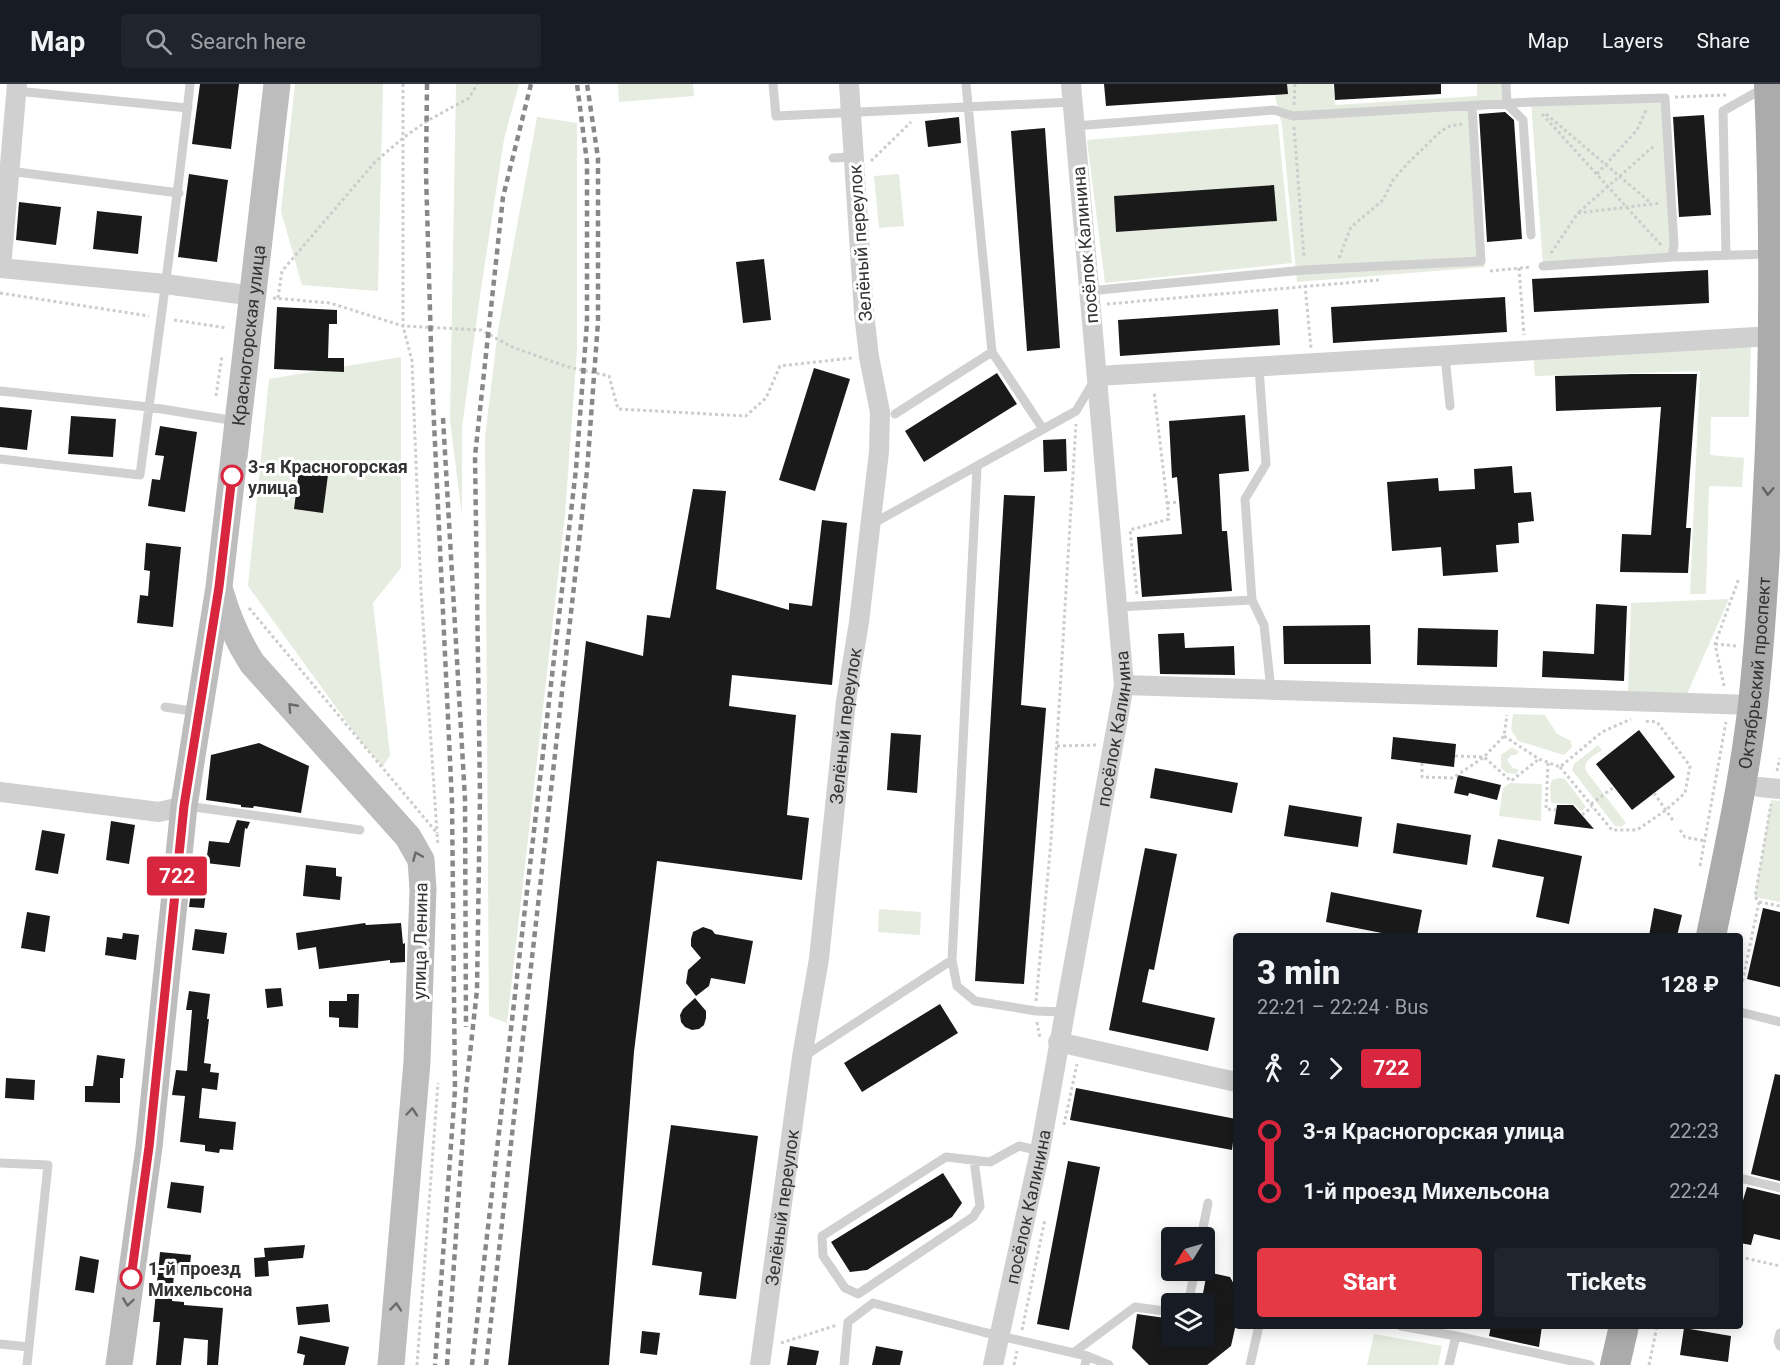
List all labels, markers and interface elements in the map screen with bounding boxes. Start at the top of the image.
search box [121,14,541,68]
text: Map [30,25,85,58]
icon: search [142,25,175,58]
text: Search here [190,29,306,54]
text: Map [1527,29,1569,53]
text: Layers [1602,29,1663,53]
text: Share [1696,29,1750,53]
street label: Зелёный переулок [844,163,876,322]
street label: посёлок Калинина [1068,166,1102,324]
street label: Красногорская улица [227,244,269,427]
place label: 3-я Красногорская улица [248,456,408,498]
marker: 3-я Красногорская улица [221,465,243,487]
one-way arrow [1762,487,1775,496]
street label: Октябрьский проспект [1733,576,1774,771]
street label: Зелёный переулок [825,646,865,805]
street label: посёлок Калинина [1092,650,1135,808]
one-way arrow [288,704,299,714]
one-way arrow [412,851,424,862]
line badge: 722 [142,856,212,896]
text: 722 [159,864,195,888]
street label: улица Ленина [408,882,432,1000]
text: 3 min [1257,953,1340,992]
text: 128 ₽ [1660,972,1719,997]
text: 22:21 – 22:24 · Bus [1257,995,1429,1019]
icon: walk [1257,1052,1290,1085]
icon: forward [1319,1052,1352,1085]
text: 2 [1299,1056,1310,1080]
text: 722 [1373,1056,1409,1080]
one-way arrow [405,1108,418,1117]
text: 3-я Красногорская улица [1303,1119,1565,1144]
text: 22:23 [1669,1119,1719,1143]
street label: Зелёный переулок [760,1128,803,1287]
street label: посёлок Калинина [1001,1128,1054,1286]
text: 1-й проезд Михельсона [1303,1179,1549,1204]
text: 22:24 [1669,1179,1719,1203]
north arrow [1161,1227,1215,1281]
map controls [1161,1227,1215,1347]
button: Start [1257,1248,1482,1317]
button: Tickets [1494,1248,1719,1317]
place label: 1-й проезд Михельсона [148,1258,253,1300]
marker: 1-й проезд Михельсона [120,1267,142,1289]
button: layers [1161,1293,1215,1347]
one-way arrow [122,1298,134,1307]
one-way arrow [389,1302,402,1311]

